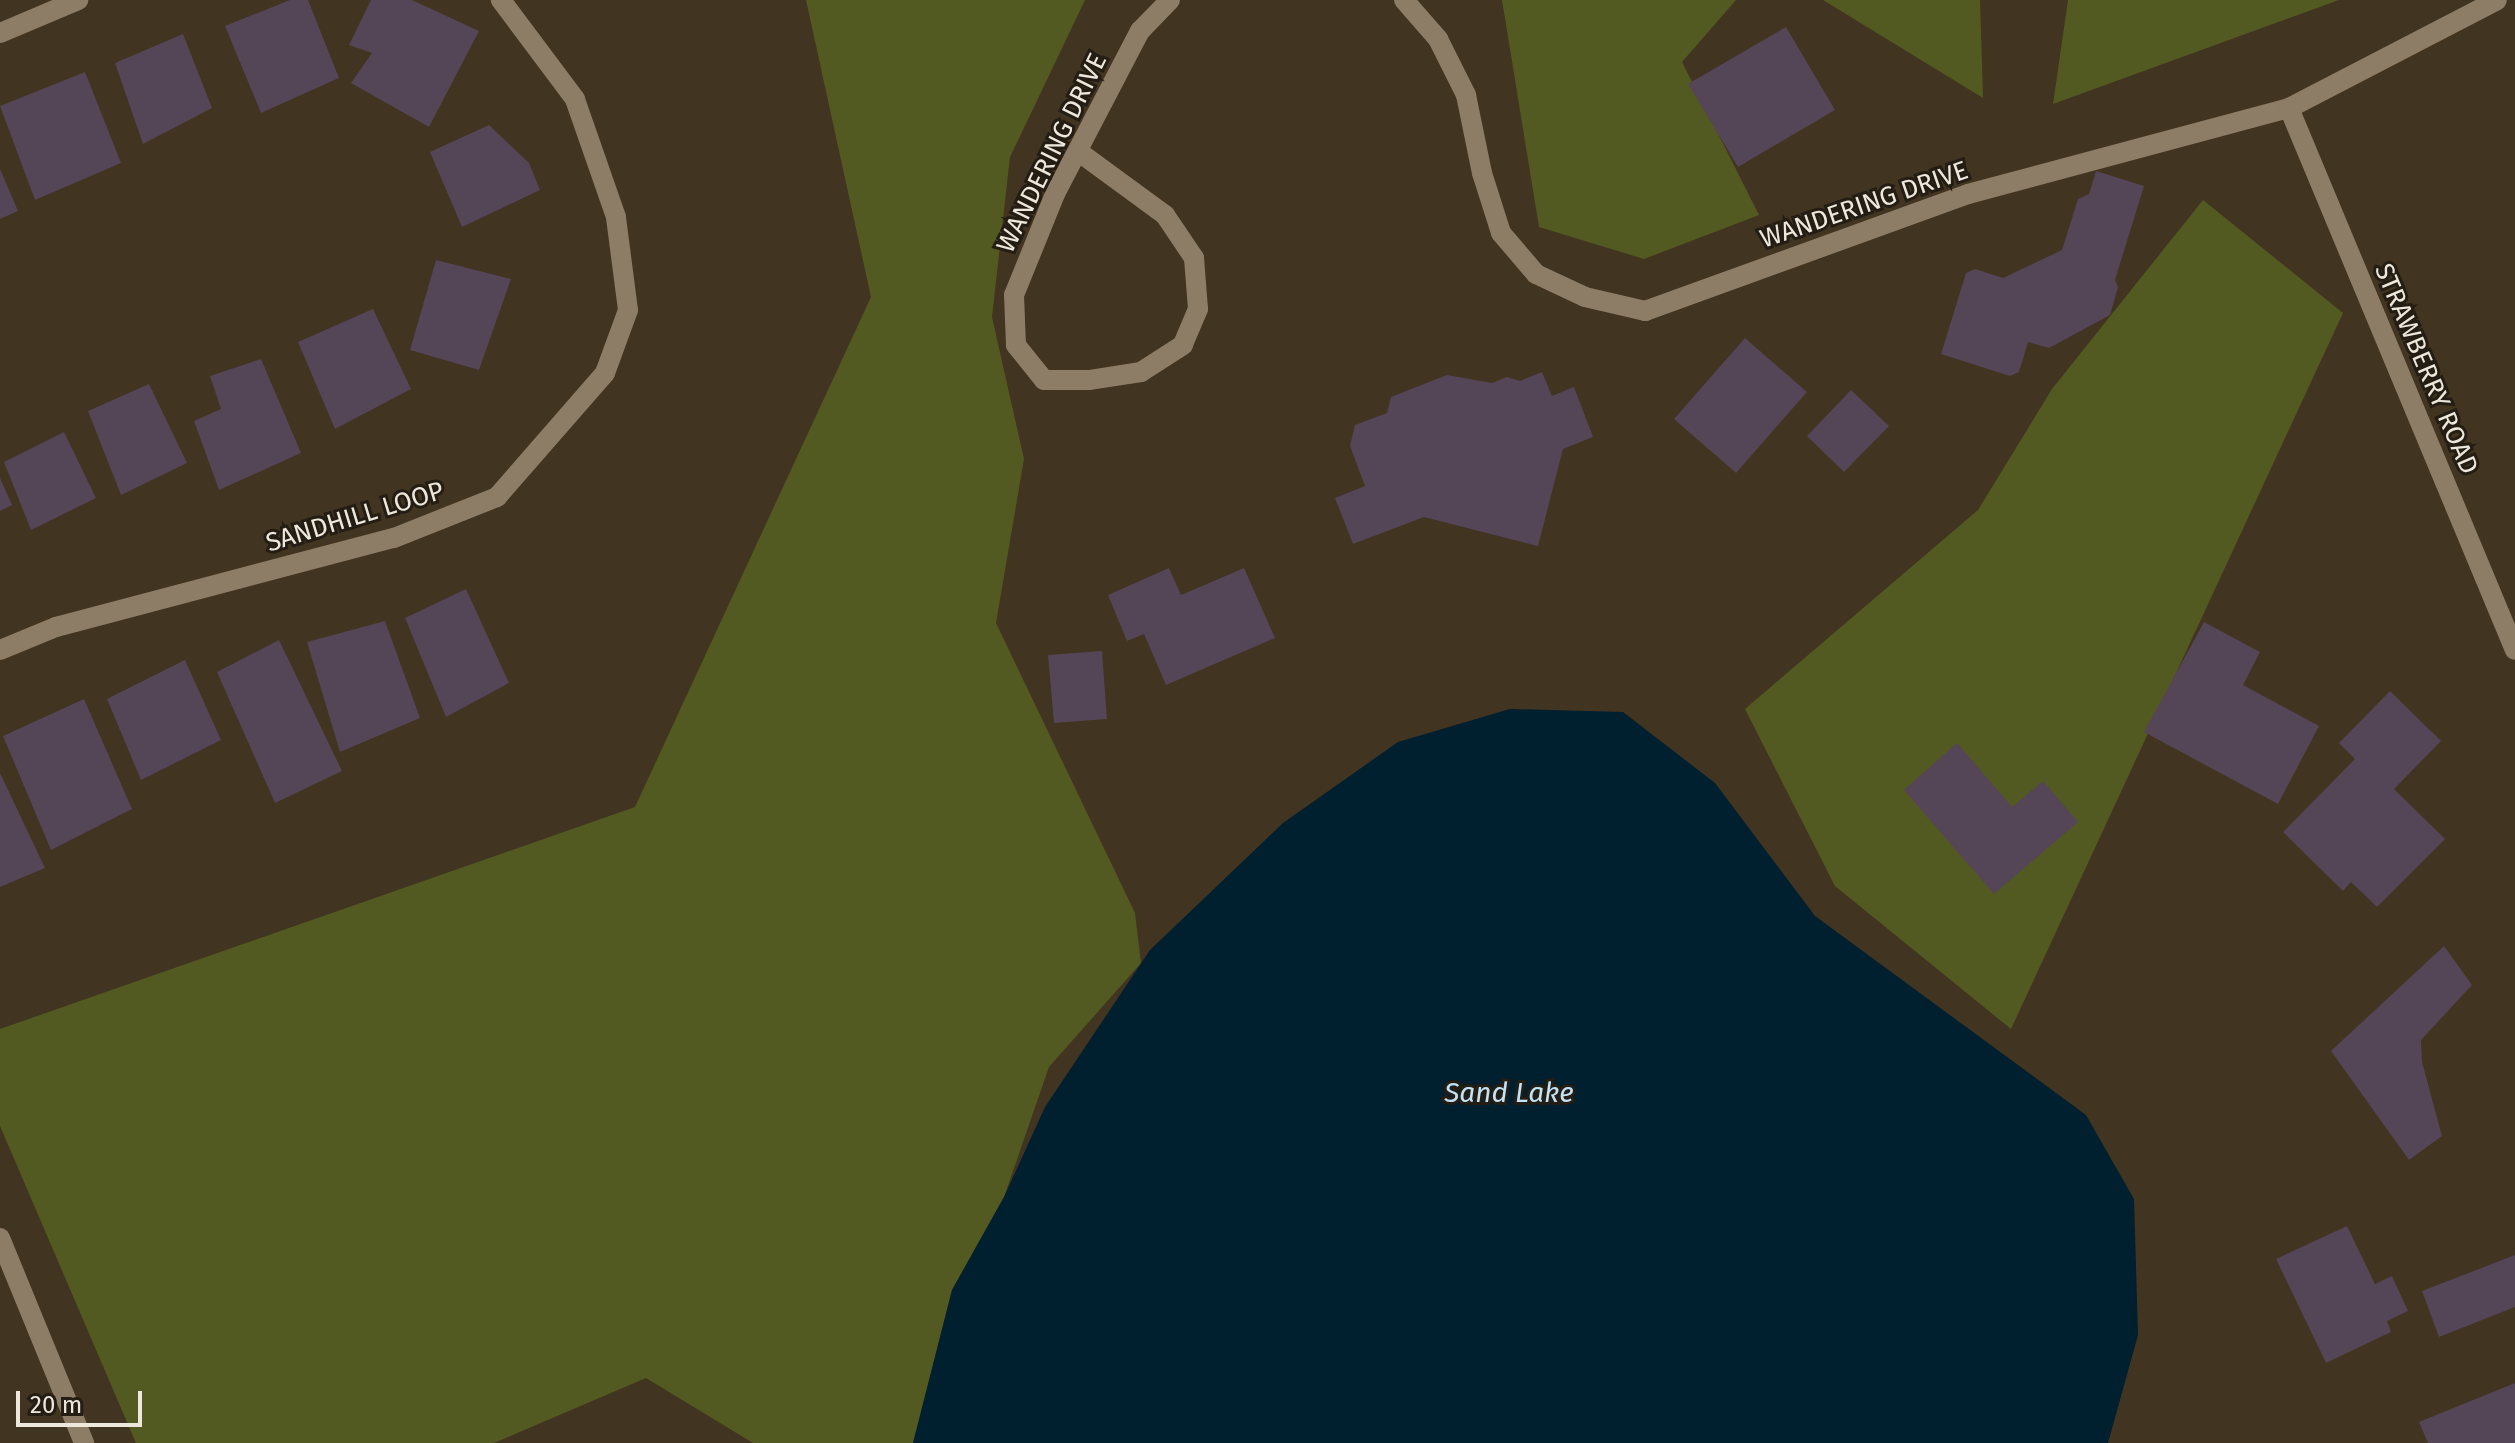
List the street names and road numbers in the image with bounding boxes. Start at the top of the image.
street label: WANDERING DRIVE [990,48,1114,258]
street label: WANDERING DRIVE [1756,155,1972,255]
street label: STRAWBERRY ROAD [2368,259,2484,479]
street label: SANDHILL LOOP [262,475,448,559]

